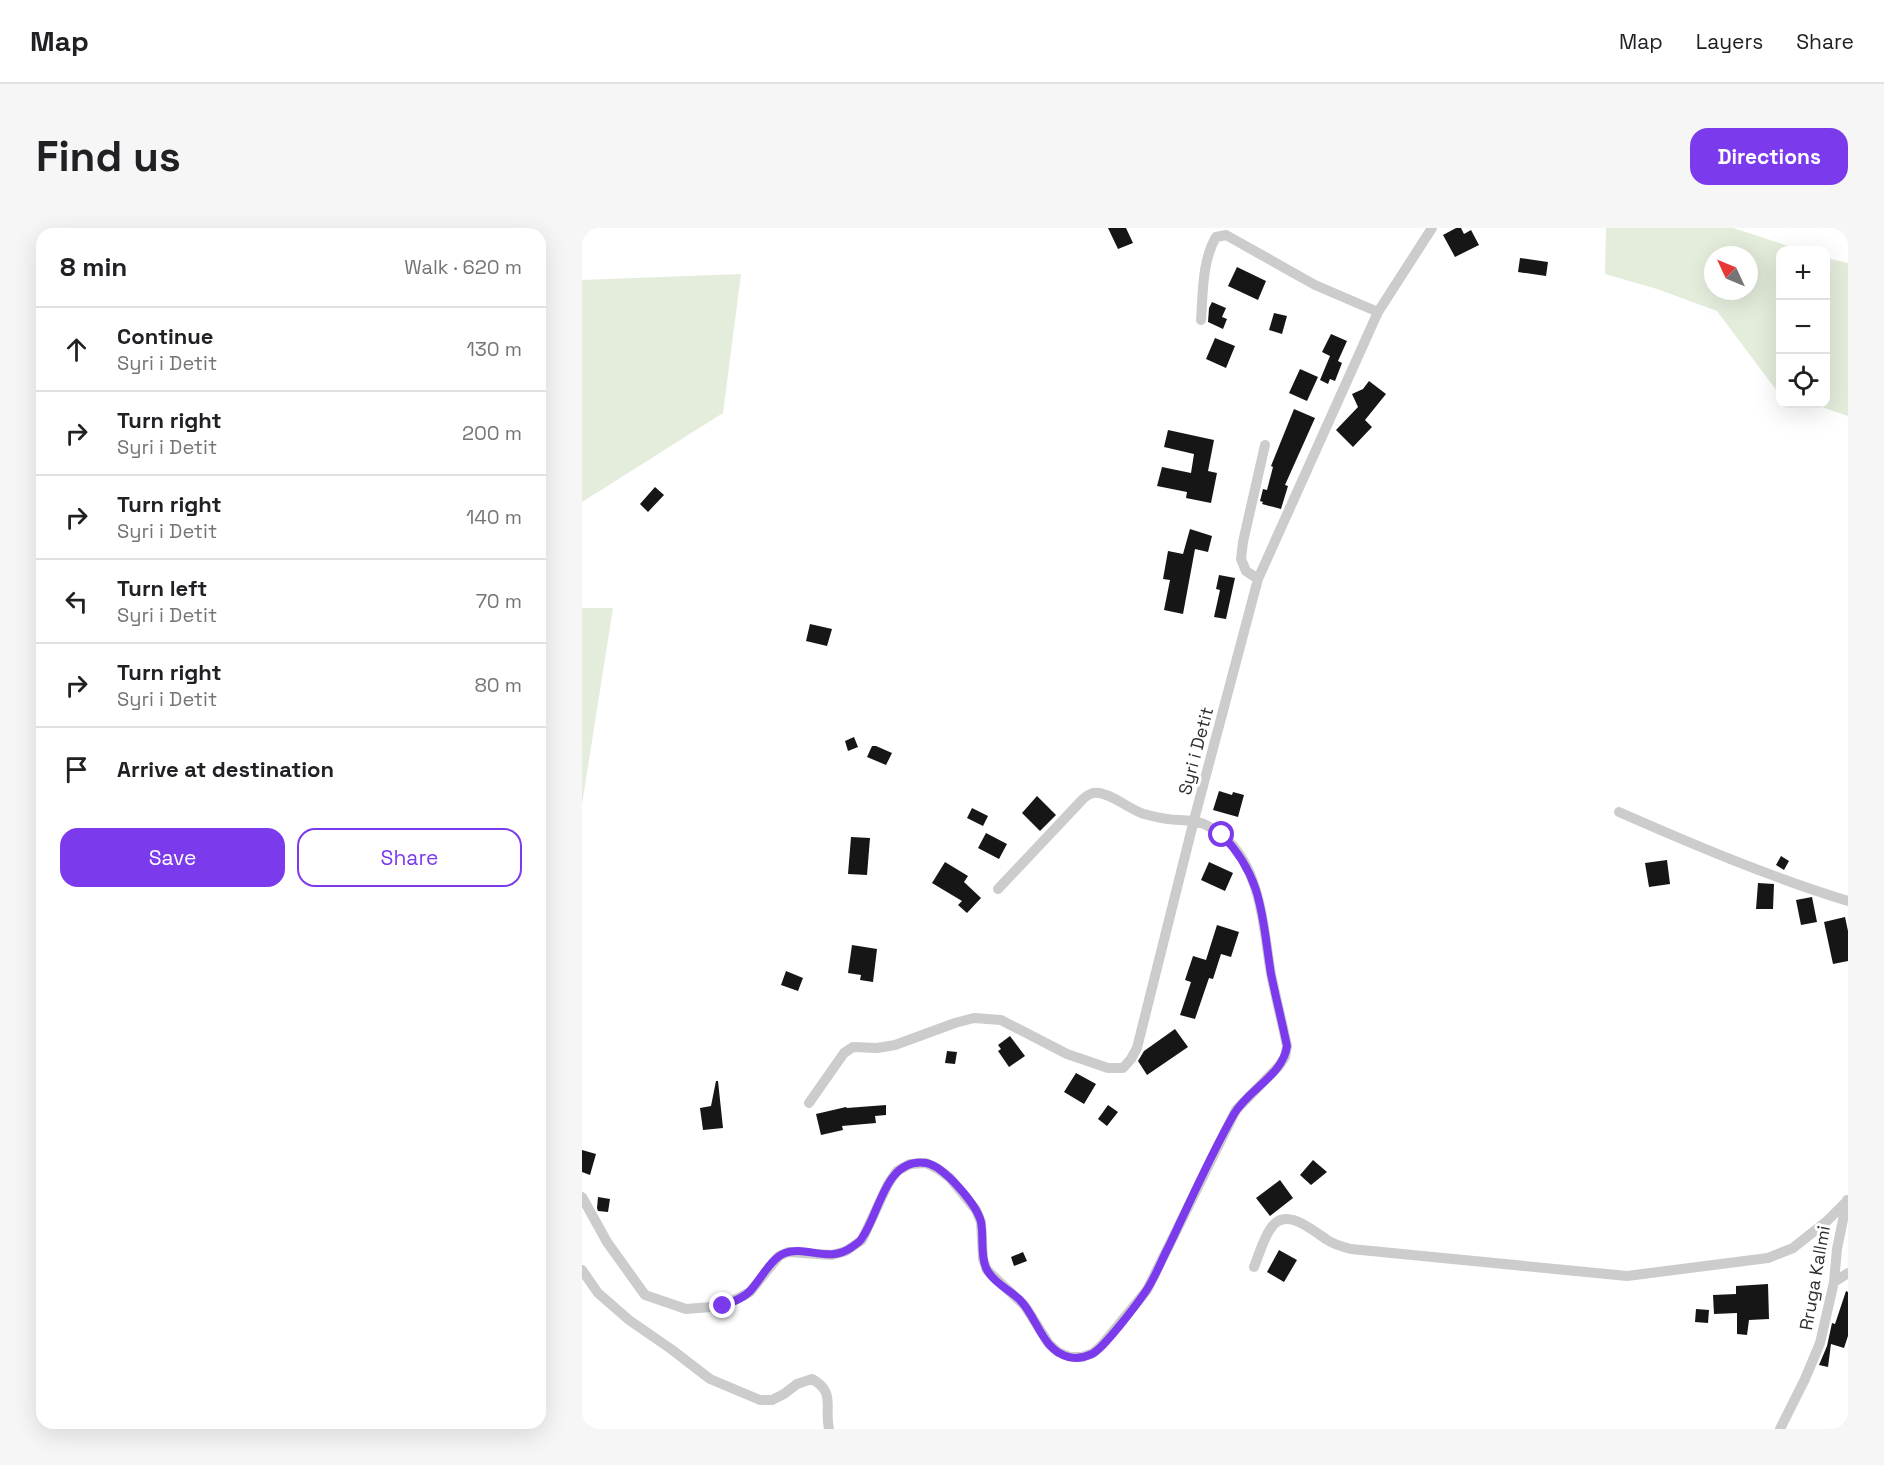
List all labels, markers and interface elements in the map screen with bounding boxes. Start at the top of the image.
text: Map [30,23,89,59]
text: Map [1619,28,1663,55]
text: Layers [1696,28,1763,55]
text: Share [1796,28,1854,55]
button: Directions [1690,128,1848,185]
text: Find us [36,130,181,183]
north arrow [1704,246,1758,300]
map controls [1776,246,1830,408]
button: + [1776,246,1830,300]
text: 8 min [60,250,127,284]
text: Walk · 620 m [404,254,522,280]
button: − [1776,300,1830,354]
text: Continue [117,322,213,350]
icon: ahead [60,333,93,366]
text: 130 m [466,336,522,362]
text: Syri i Detit [117,350,217,376]
button: locate [1776,354,1830,408]
text: Turn right [117,406,222,434]
icon: right [60,417,93,450]
text: 200 m [462,420,522,446]
text: Syri i Detit [117,434,217,460]
text: Turn right [117,490,222,518]
icon: right [60,501,93,534]
text: 140 m [466,504,522,530]
text: Syri i Detit [117,518,217,544]
text: Turn left [117,574,207,602]
icon: left [60,585,93,618]
text: 70 m [476,588,522,614]
text: Syri i Detit [117,602,217,628]
text: Turn right [117,658,222,686]
icon: right [60,669,93,702]
text: 80 m [474,672,522,698]
text: Syri i Detit [117,686,217,712]
street label: Syri i Detit [1173,704,1218,797]
icon: arrive [60,753,93,786]
text: Arrive at destination [117,755,334,783]
route start [1208,821,1234,847]
button: Save [60,828,285,887]
button: Share [297,828,522,887]
street label: Rruga Kallmi [1794,1224,1835,1332]
route end [709,1292,735,1318]

